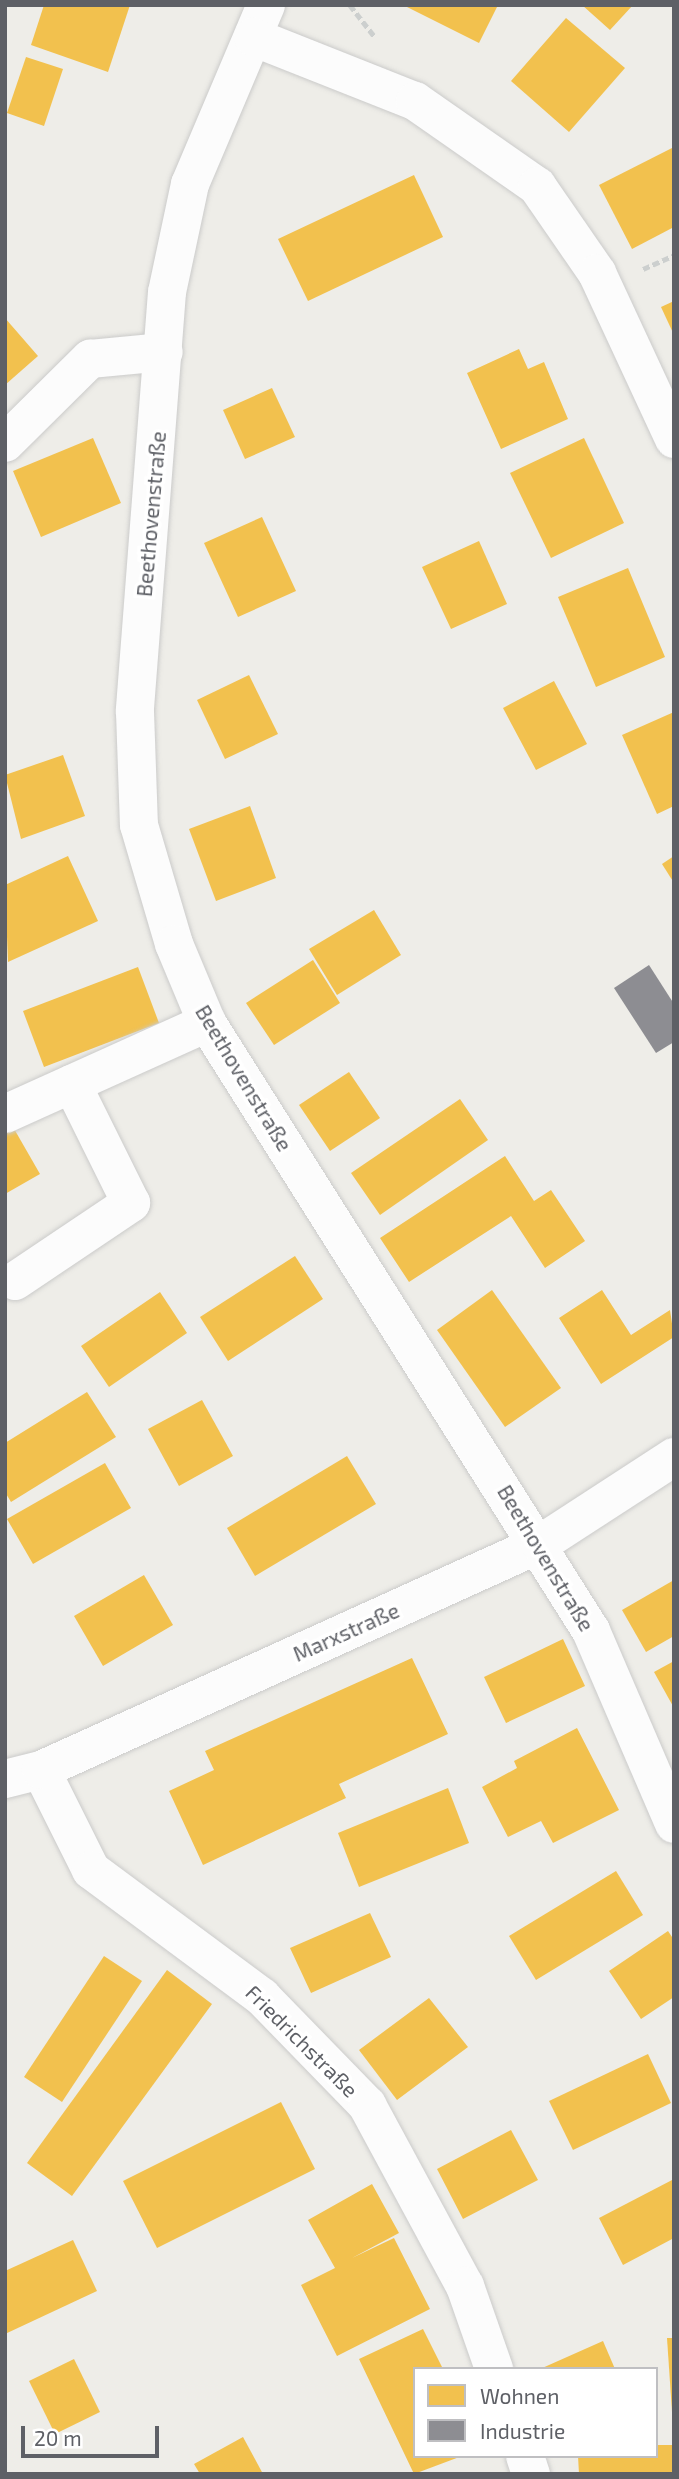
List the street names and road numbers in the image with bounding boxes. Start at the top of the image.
street label: Beethovenstraße [131,430,171,598]
street label: Beethovenstraße [190,1000,298,1156]
street label: Beethovenstraße [492,1480,600,1636]
street label: Marxstraße [289,1597,403,1667]
street label: Friedrichstraße [241,1980,363,2102]

